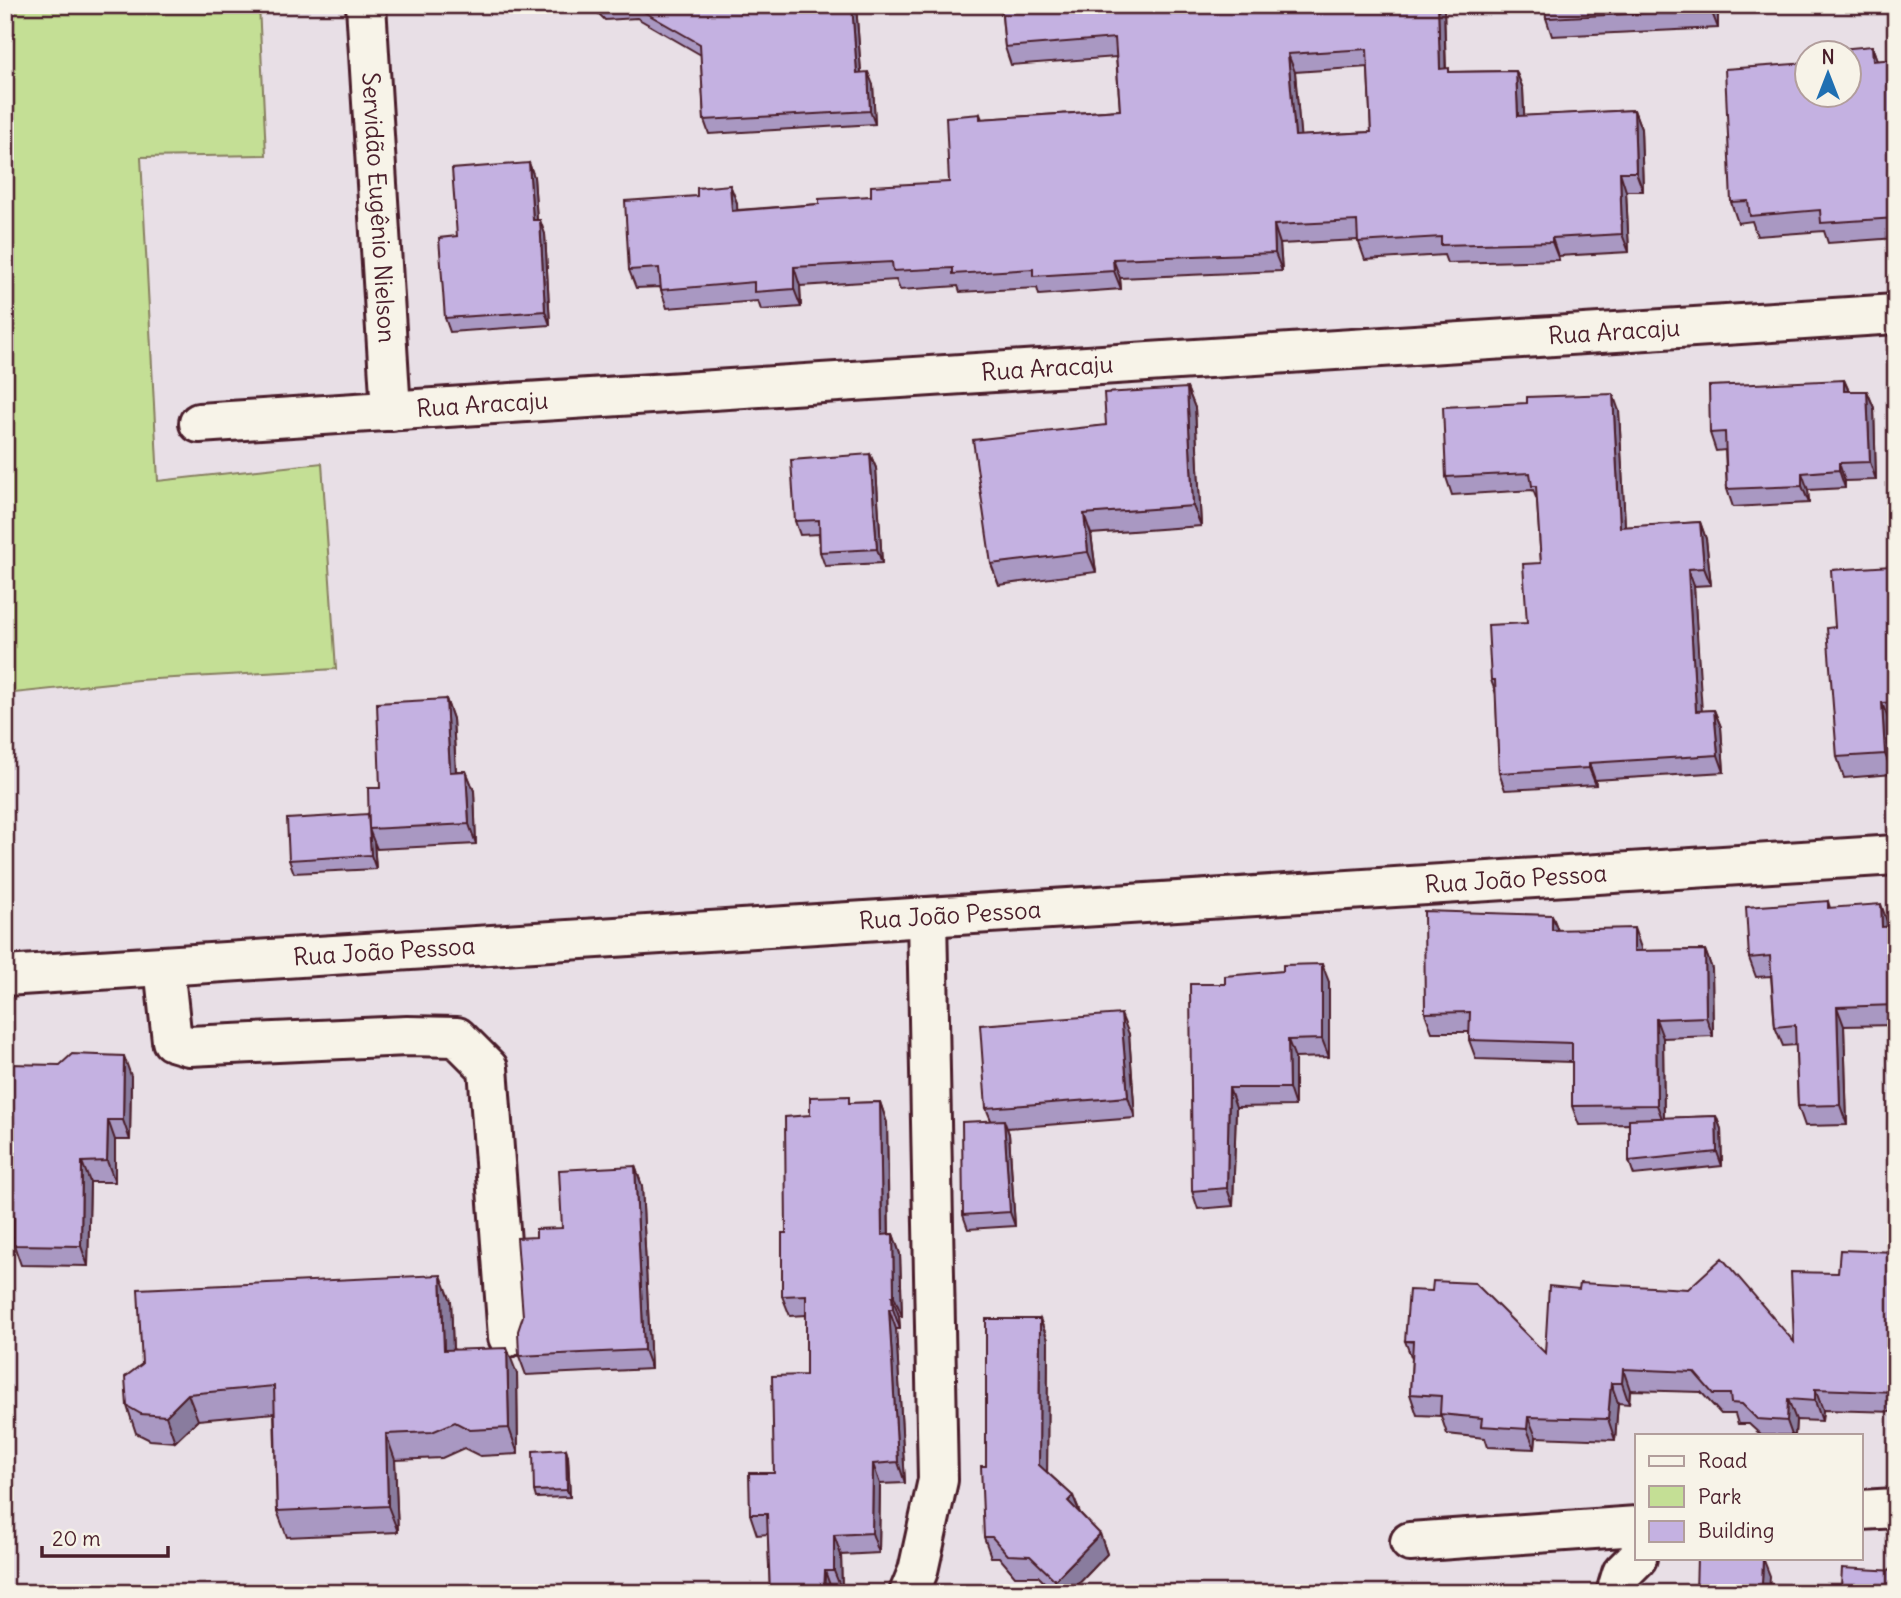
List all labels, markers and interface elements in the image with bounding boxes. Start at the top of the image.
north arrow [1792,38,1862,108]
text: N [1821,45,1835,69]
street label: Servidão Eugênio Nielson [356,71,403,344]
street label: Rua Aracaju [1547,312,1681,350]
street label: Rua Aracaju [980,348,1114,387]
street label: Rua Aracaju [415,385,549,423]
street label: Rua João Pessoa [1424,858,1608,899]
street label: Rua João Pessoa [858,894,1042,935]
street label: Rua João Pessoa [292,930,476,972]
legend [1635,1434,1862,1560]
text: Road [1698,1447,1747,1474]
text: Park [1698,1483,1741,1510]
scale bar [42,1514,168,1558]
text: Building [1698,1517,1774,1544]
text: 20 m [52,1525,101,1552]

